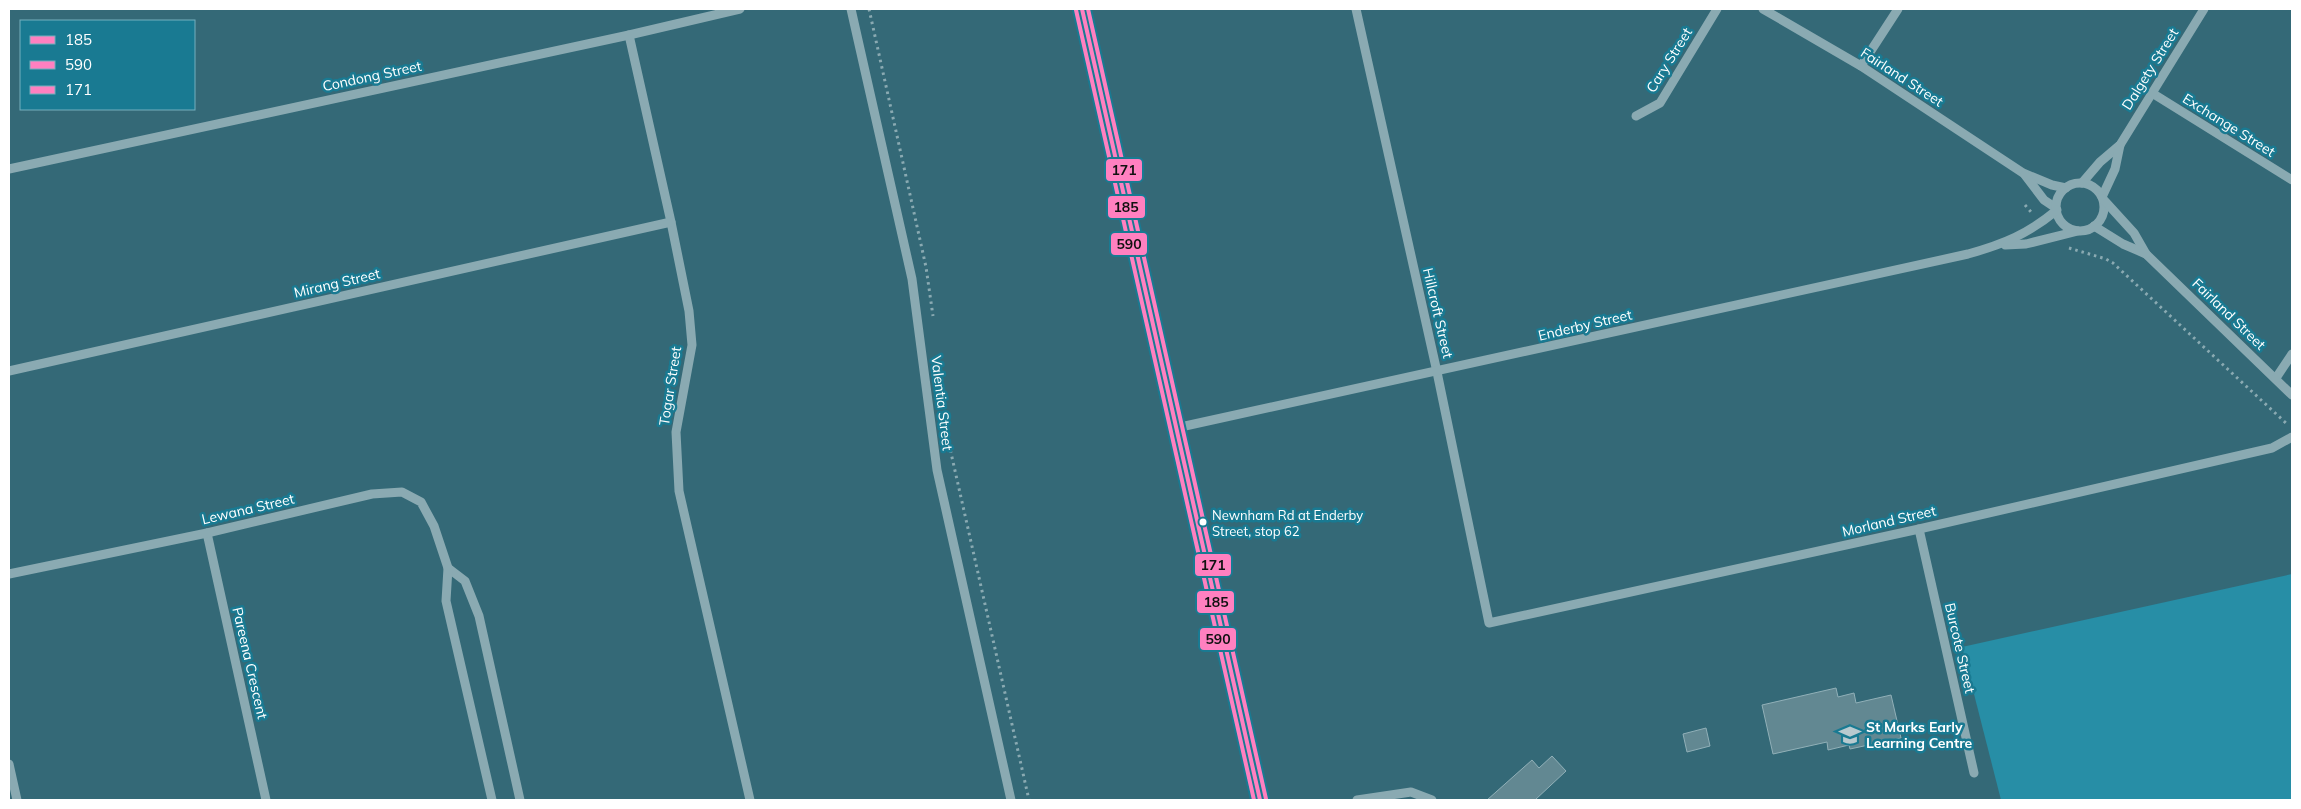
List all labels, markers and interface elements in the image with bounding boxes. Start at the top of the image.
legend [20,20,195,110]
street label: Cary Street [1642,24,1696,96]
street label: Dalgety Street [2118,25,2182,113]
text: 185 [65,30,92,49]
street label: Fairland Street [1857,44,1947,111]
text: 590 [65,55,92,74]
street label: Condong Street [321,57,423,95]
text: 171 [65,80,92,99]
street label: Exchange Street [2179,89,2279,161]
line badge: 171 [1105,158,1143,182]
text: 171 [1111,161,1137,179]
line badge: 185 [1107,195,1146,219]
text: 185 [1113,198,1139,216]
line badge: 590 [1110,232,1148,256]
text: 590 [1116,235,1142,253]
street label: Mirang Street [292,264,382,302]
street label: Hillcroft Street [1419,266,1457,360]
street label: Fairland Street [2189,274,2270,354]
street label: Enderby Street [1536,305,1634,345]
street label: Togar Street [655,345,685,427]
street label: Valentia Street [927,354,957,452]
street label: Lewana Street [200,490,296,528]
street label: Morland Street [1840,501,1938,541]
place label: Newnham Rd at Enderby Street, stop 62 [1212,507,1363,539]
marker: Newnham Rd at Enderby Street, stop 62 [1198,517,1208,527]
line badge: 171 [1194,553,1232,577]
text: 171 [1200,556,1226,574]
line badge: 185 [1196,590,1235,614]
text: 185 [1203,593,1229,611]
street label: Burcote Street [1941,601,1979,695]
street label: Pareena Crescent [228,605,272,721]
line badge: 590 [1199,627,1237,651]
text: 590 [1205,630,1231,648]
place label: St Marks Early Learning Centre [1866,718,1973,752]
school or university icon: St Marks Early Learning Centre [1837,722,1863,748]

